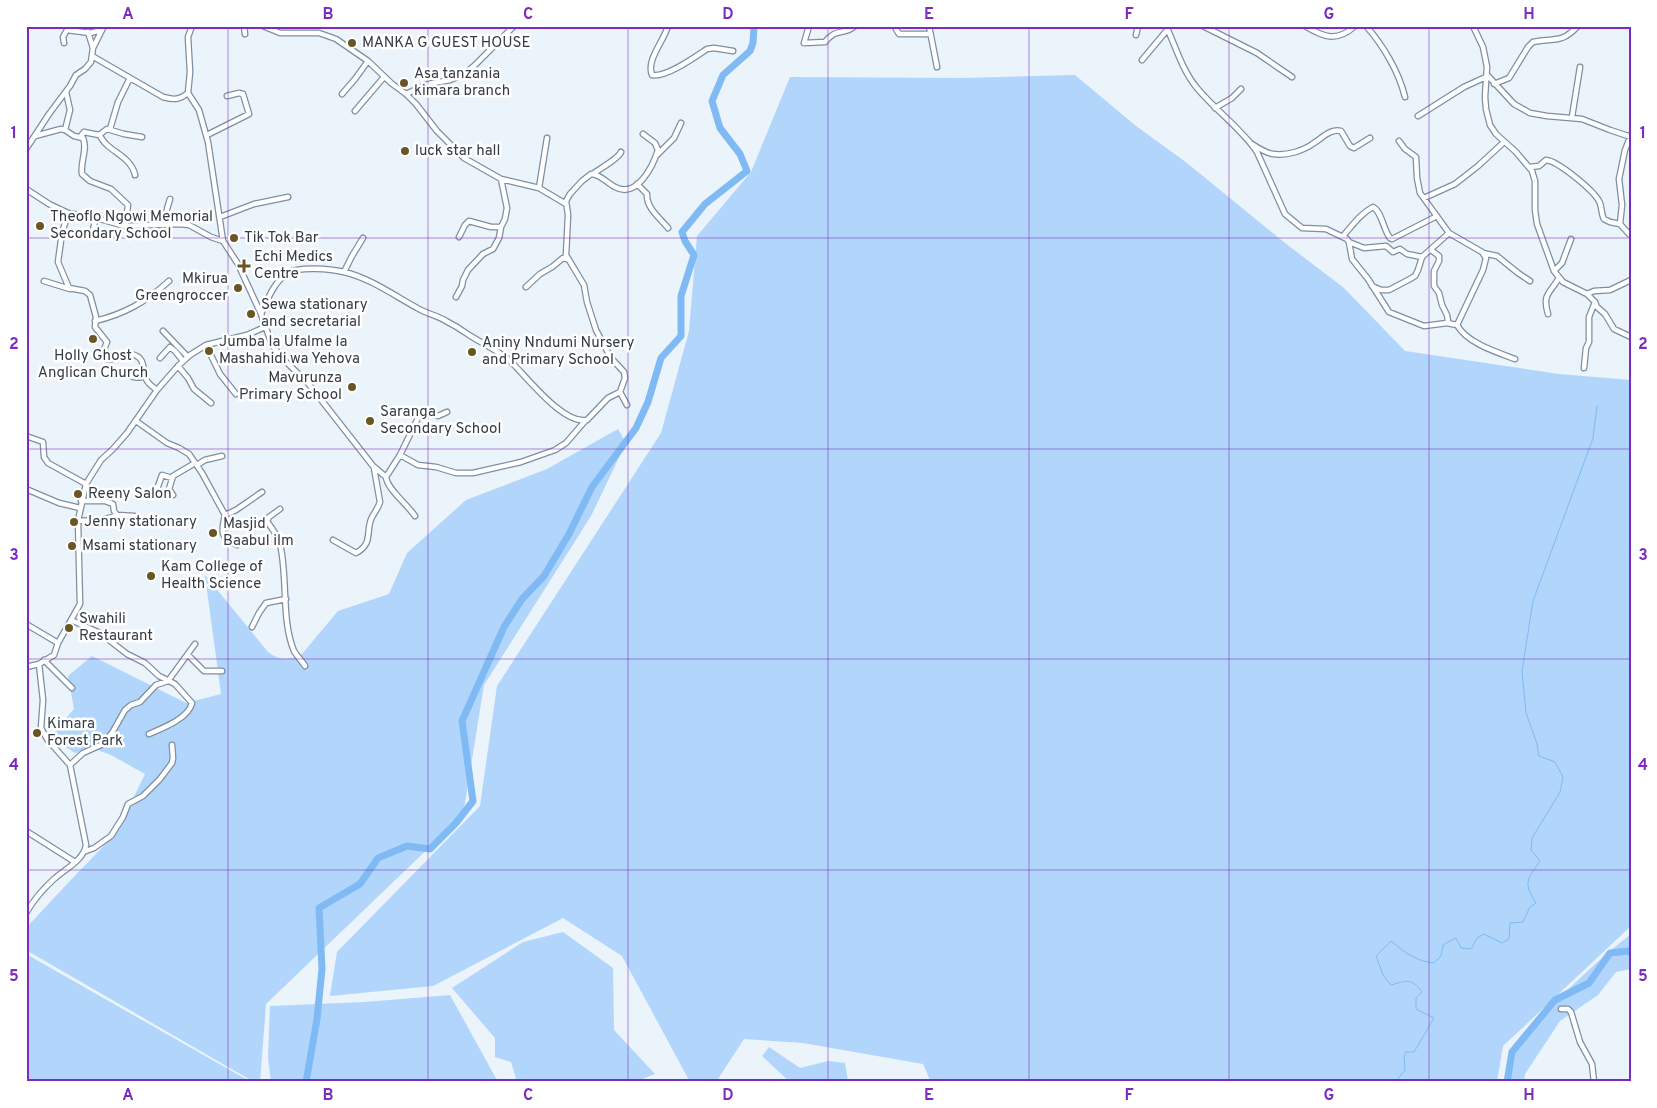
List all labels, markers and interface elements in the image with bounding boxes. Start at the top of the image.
text: A [122,5,134,25]
text: B [322,5,334,25]
text: C [523,5,533,25]
text: D [722,5,734,25]
text: E [924,5,934,25]
text: F [1124,5,1134,25]
text: G [1324,5,1334,25]
text: H [1523,5,1535,25]
place label: MANKA G GUEST HOUSE [362,34,531,53]
marker: MANKA G GUEST HOUSE [346,37,358,49]
place label: Asa tanzania kimara branch [414,65,510,101]
marker: Asa tanzania kimara branch [398,77,410,89]
text: 1 [11,124,17,144]
text: 1 [1640,124,1646,144]
place label: luck star hall [415,142,500,161]
marker: luck star hall [399,145,411,157]
place label: Theoflo Ngowi Memorial Secondary School [50,208,213,244]
marker: Theoflo Ngowi Memorial Secondary School [34,220,46,232]
place label: Tik Tok Bar [244,229,319,248]
marker: Tik Tok Bar [228,232,240,244]
place label: Echi Medics Centre [254,248,333,284]
marker: Echi Medics Centre [238,260,250,272]
place label: Mkirua Greengroccer [135,270,228,306]
marker: Mkirua Greengroccer [232,282,244,294]
place label: Sewa stationary and secretarial [261,296,368,332]
marker: Sewa stationary and secretarial [245,308,257,320]
marker: Holly Ghost Anglican Church [87,333,99,345]
place label: Jumba la Ufalme la Mashahidi wa Yehova [219,333,360,369]
place label: Aniny Nndumi Nursery and Primary School [482,334,635,370]
text: 2 [9,335,19,355]
text: 2 [1638,335,1648,355]
marker: Jumba la Ufalme la Mashahidi wa Yehova [203,345,215,357]
marker: Aniny Nndumi Nursery and Primary School [466,346,478,358]
place label: Holly Ghost Anglican Church [38,347,148,383]
place label: Mavurunza Primary School [239,369,342,405]
marker: Mavurunza Primary School [346,381,358,393]
place label: Saranga Secondary School [380,403,501,439]
marker: Saranga Secondary School [364,415,376,427]
place label: Reeny Salon [88,485,172,504]
marker: Reeny Salon [72,488,84,500]
place label: Jenny stationary [84,513,197,532]
place label: Masjid Baabul ilm [223,515,294,551]
marker: Jenny stationary [68,516,80,528]
marker: Masjid Baabul ilm [207,527,219,539]
place label: Msami stationary [82,537,197,556]
marker: Msami stationary [66,540,78,552]
text: 3 [9,546,19,566]
text: 3 [1638,546,1648,566]
place label: Kam College of Health Science [161,558,263,594]
marker: Kam College of Health Science [145,570,157,582]
place label: Swahili Restaurant [79,610,153,646]
marker: Swahili Restaurant [63,622,75,634]
place label: Kimara Forest Park [47,715,123,751]
marker: Kimara Forest Park [31,727,43,739]
text: 4 [9,756,19,776]
text: 4 [1638,756,1648,776]
text: 5 [9,967,19,987]
text: 5 [1638,967,1648,987]
text: A [122,1086,134,1106]
text: B [322,1086,334,1106]
text: C [523,1086,533,1106]
text: D [722,1086,734,1106]
text: E [924,1086,934,1106]
text: F [1124,1086,1134,1106]
text: G [1324,1086,1334,1106]
text: H [1523,1086,1535,1106]

